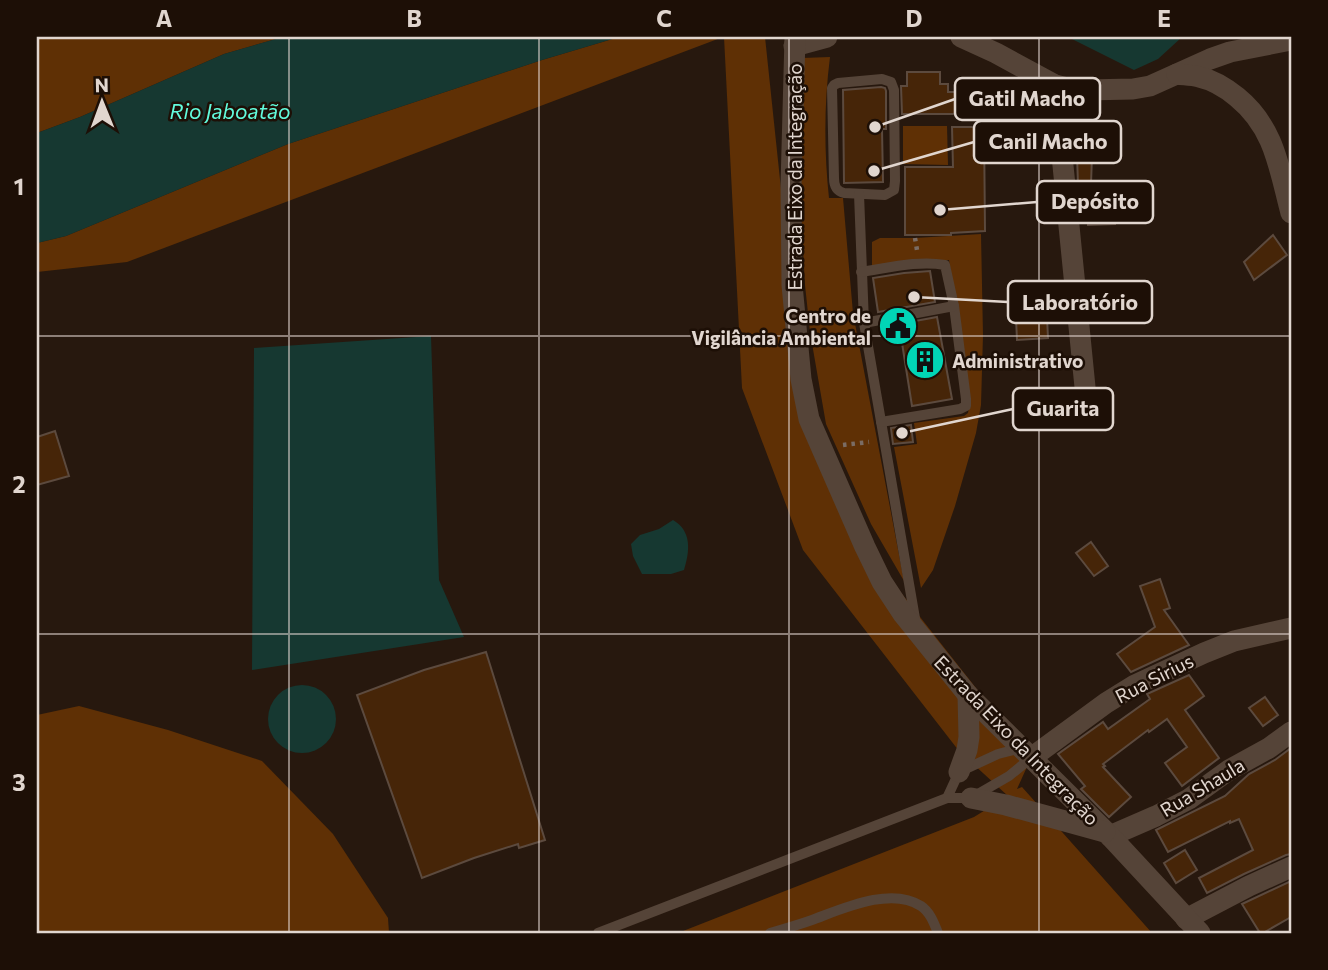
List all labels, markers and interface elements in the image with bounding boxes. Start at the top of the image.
text: A [156,4,173,32]
text: B [406,4,422,32]
text: C [656,4,672,32]
text: D [906,4,923,32]
text: E [1157,4,1171,32]
street label: Estrada Eixo da Integração [783,64,806,290]
north arrow [66,66,136,136]
text: N [94,73,109,96]
callout: Gatil Macho [955,78,1100,120]
text: Gatil Macho [969,85,1085,110]
water label: Rio Jaboatão [169,98,291,123]
callout: Canil Macho [974,121,1121,163]
text: Canil Macho [988,128,1108,153]
text: 1 [14,172,24,200]
callout: Depósito [1037,181,1153,223]
text: Depósito [1051,188,1139,213]
callout: Laboratório [1008,281,1152,323]
text: Laboratório [1022,289,1138,314]
place label: Centro de Vigilância Ambiental [691,304,871,349]
public building icon: Centro de Vigilância Ambiental [877,305,919,347]
building icon: Administrativo [904,339,946,381]
place label: Administrativo [952,349,1083,372]
callout: Guarita [1013,388,1113,430]
text: Guarita [1027,395,1099,420]
text: 2 [12,470,26,498]
street label: Rua Sirius [1111,649,1197,707]
street label: Estrada Eixo da Integração [930,650,1104,830]
street label: Rua Shaula [1156,753,1248,821]
text: 3 [12,768,26,796]

